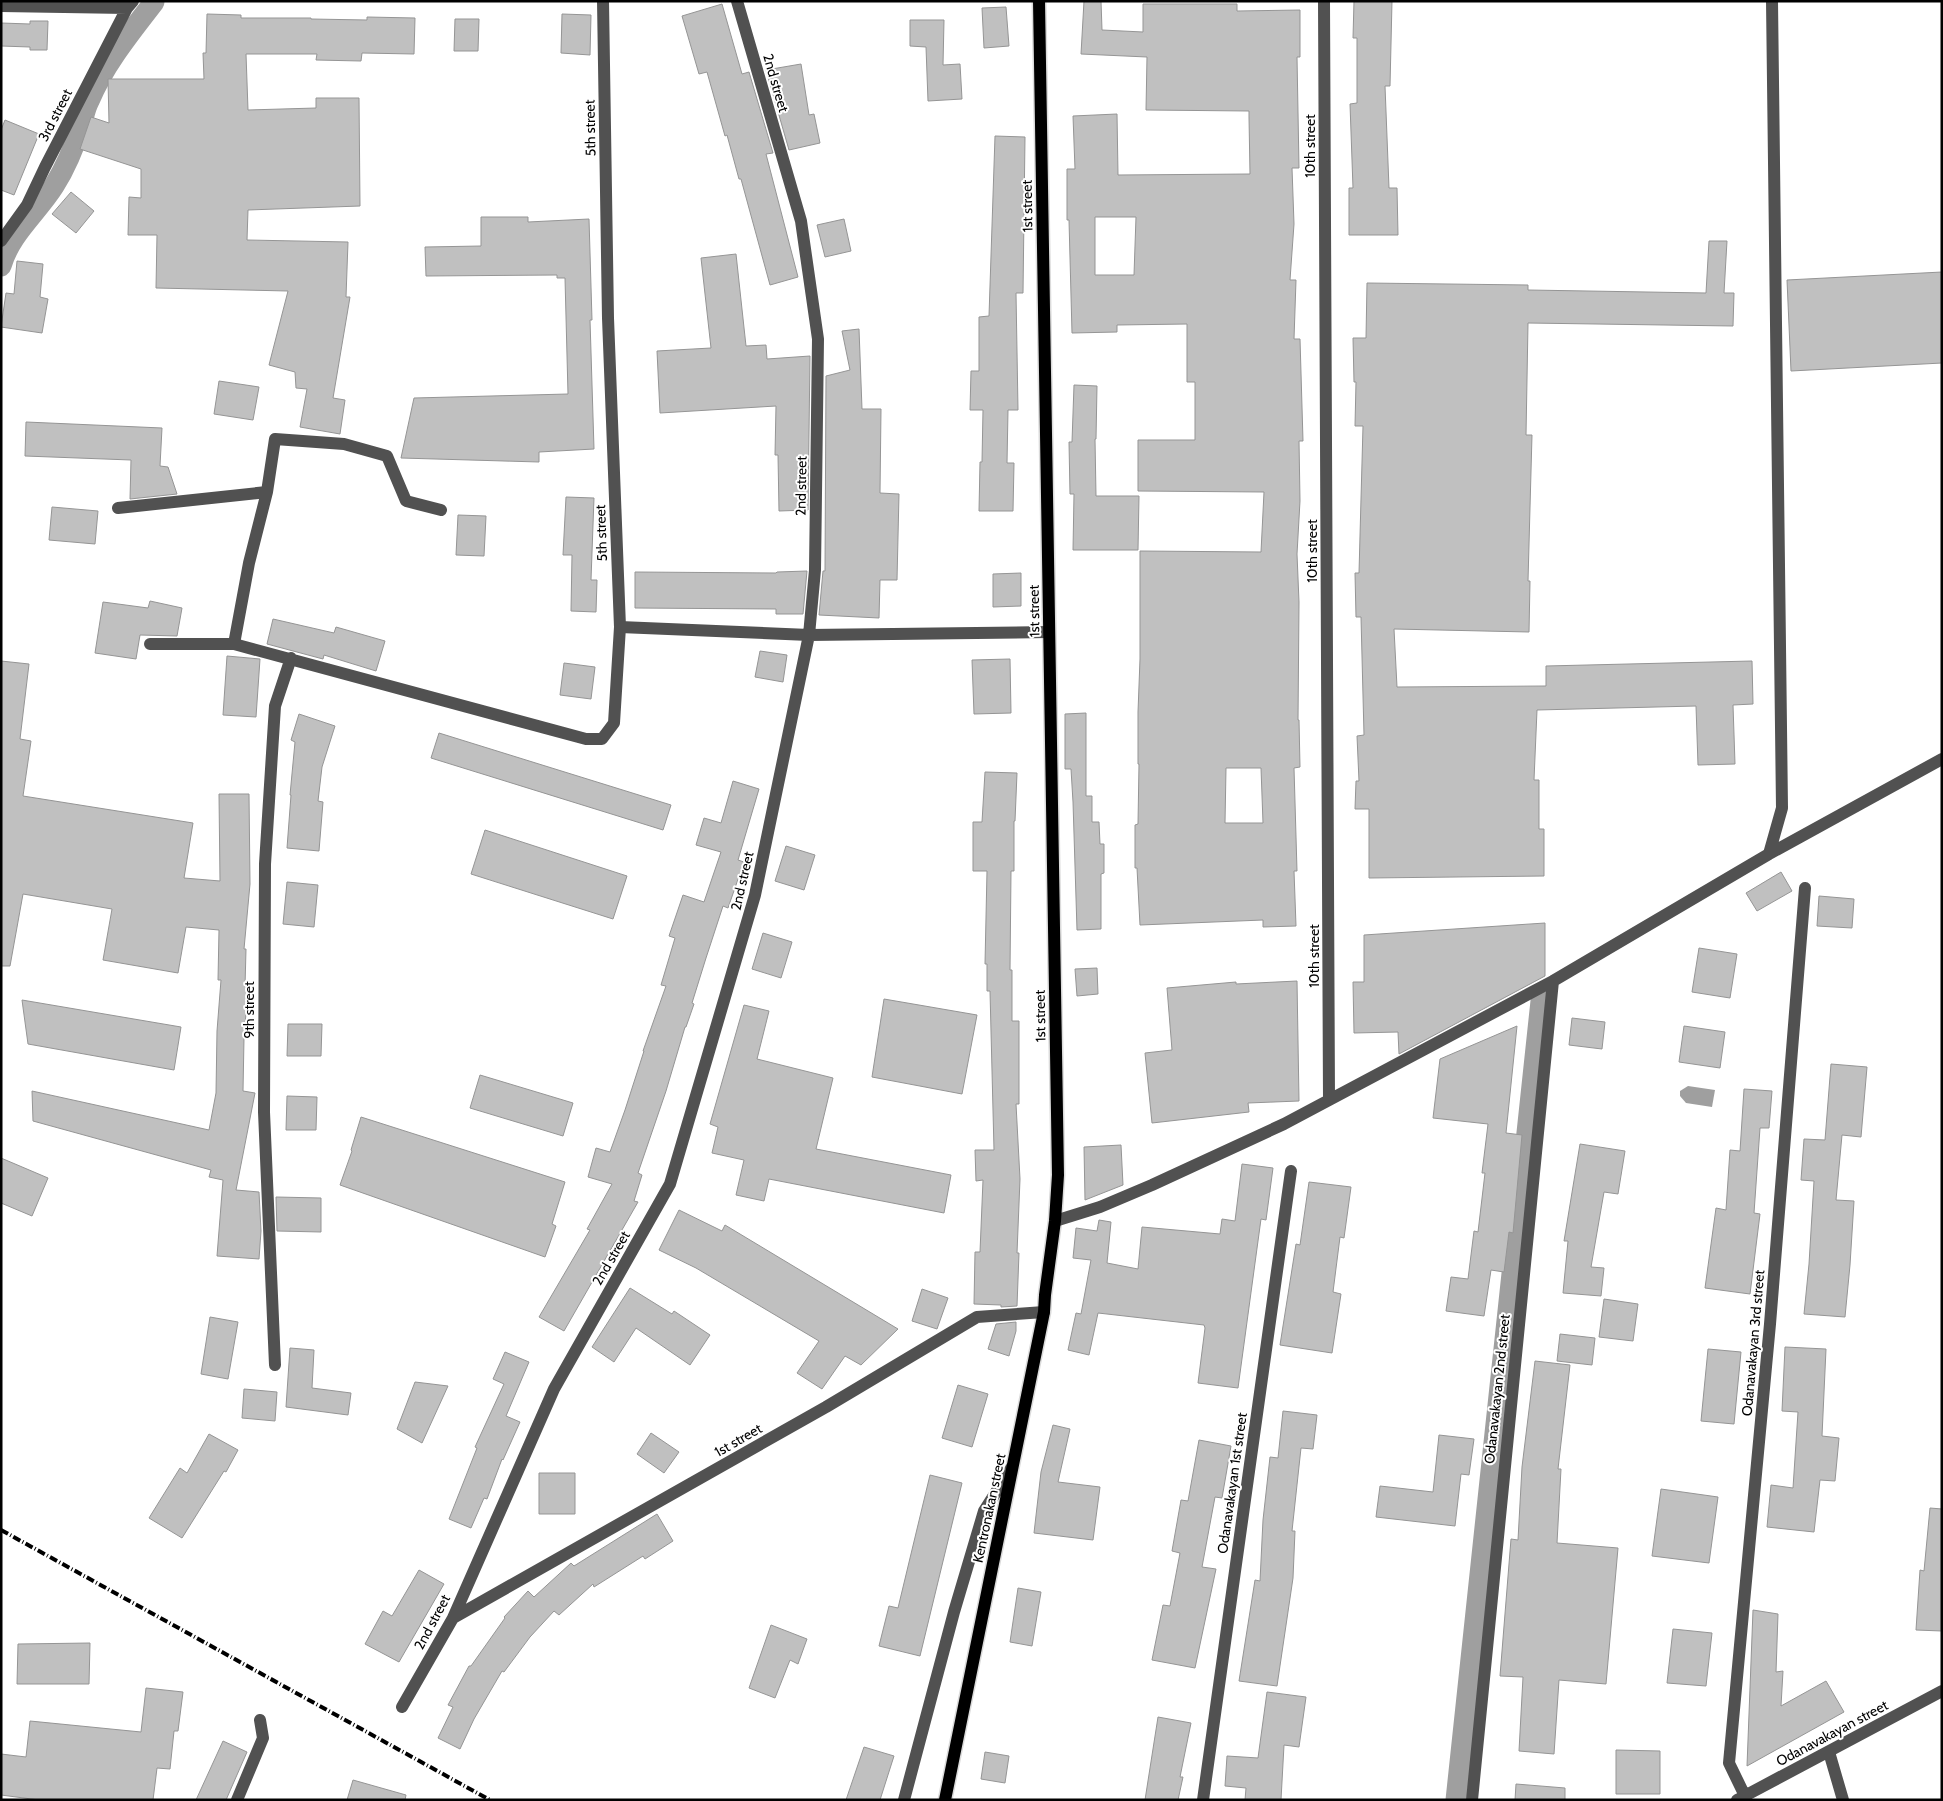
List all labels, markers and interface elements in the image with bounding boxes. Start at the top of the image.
street label: 2nd street [759,52,793,115]
street label: 3rd street [34,85,76,144]
street label: 5th street [581,99,599,157]
street label: 10th street [1301,114,1319,178]
street label: 1st street [1018,180,1036,232]
street label: 2nd street [791,456,811,516]
street label: 5th street [591,504,611,562]
street label: 10th street [1303,519,1321,583]
street label: 1st street [1025,585,1043,637]
street label: 2nd street [726,850,758,912]
street label: 10th street [1305,924,1323,988]
street label: 9th street [240,981,258,1039]
street label: 1st street [1031,990,1049,1042]
street label: 2nd street [588,1227,634,1288]
street label: Odanavakayan 3rd street [1738,1269,1768,1417]
street label: Odanavakayan 2nd street [1480,1313,1514,1465]
street label: Odanavakayan 1st street [1213,1411,1251,1555]
street label: 1st street [711,1419,765,1461]
street label: Kentronakan street [969,1451,1009,1564]
street label: 2nd street [410,1591,454,1653]
street label: Odanavakayan street [1773,1696,1891,1770]

